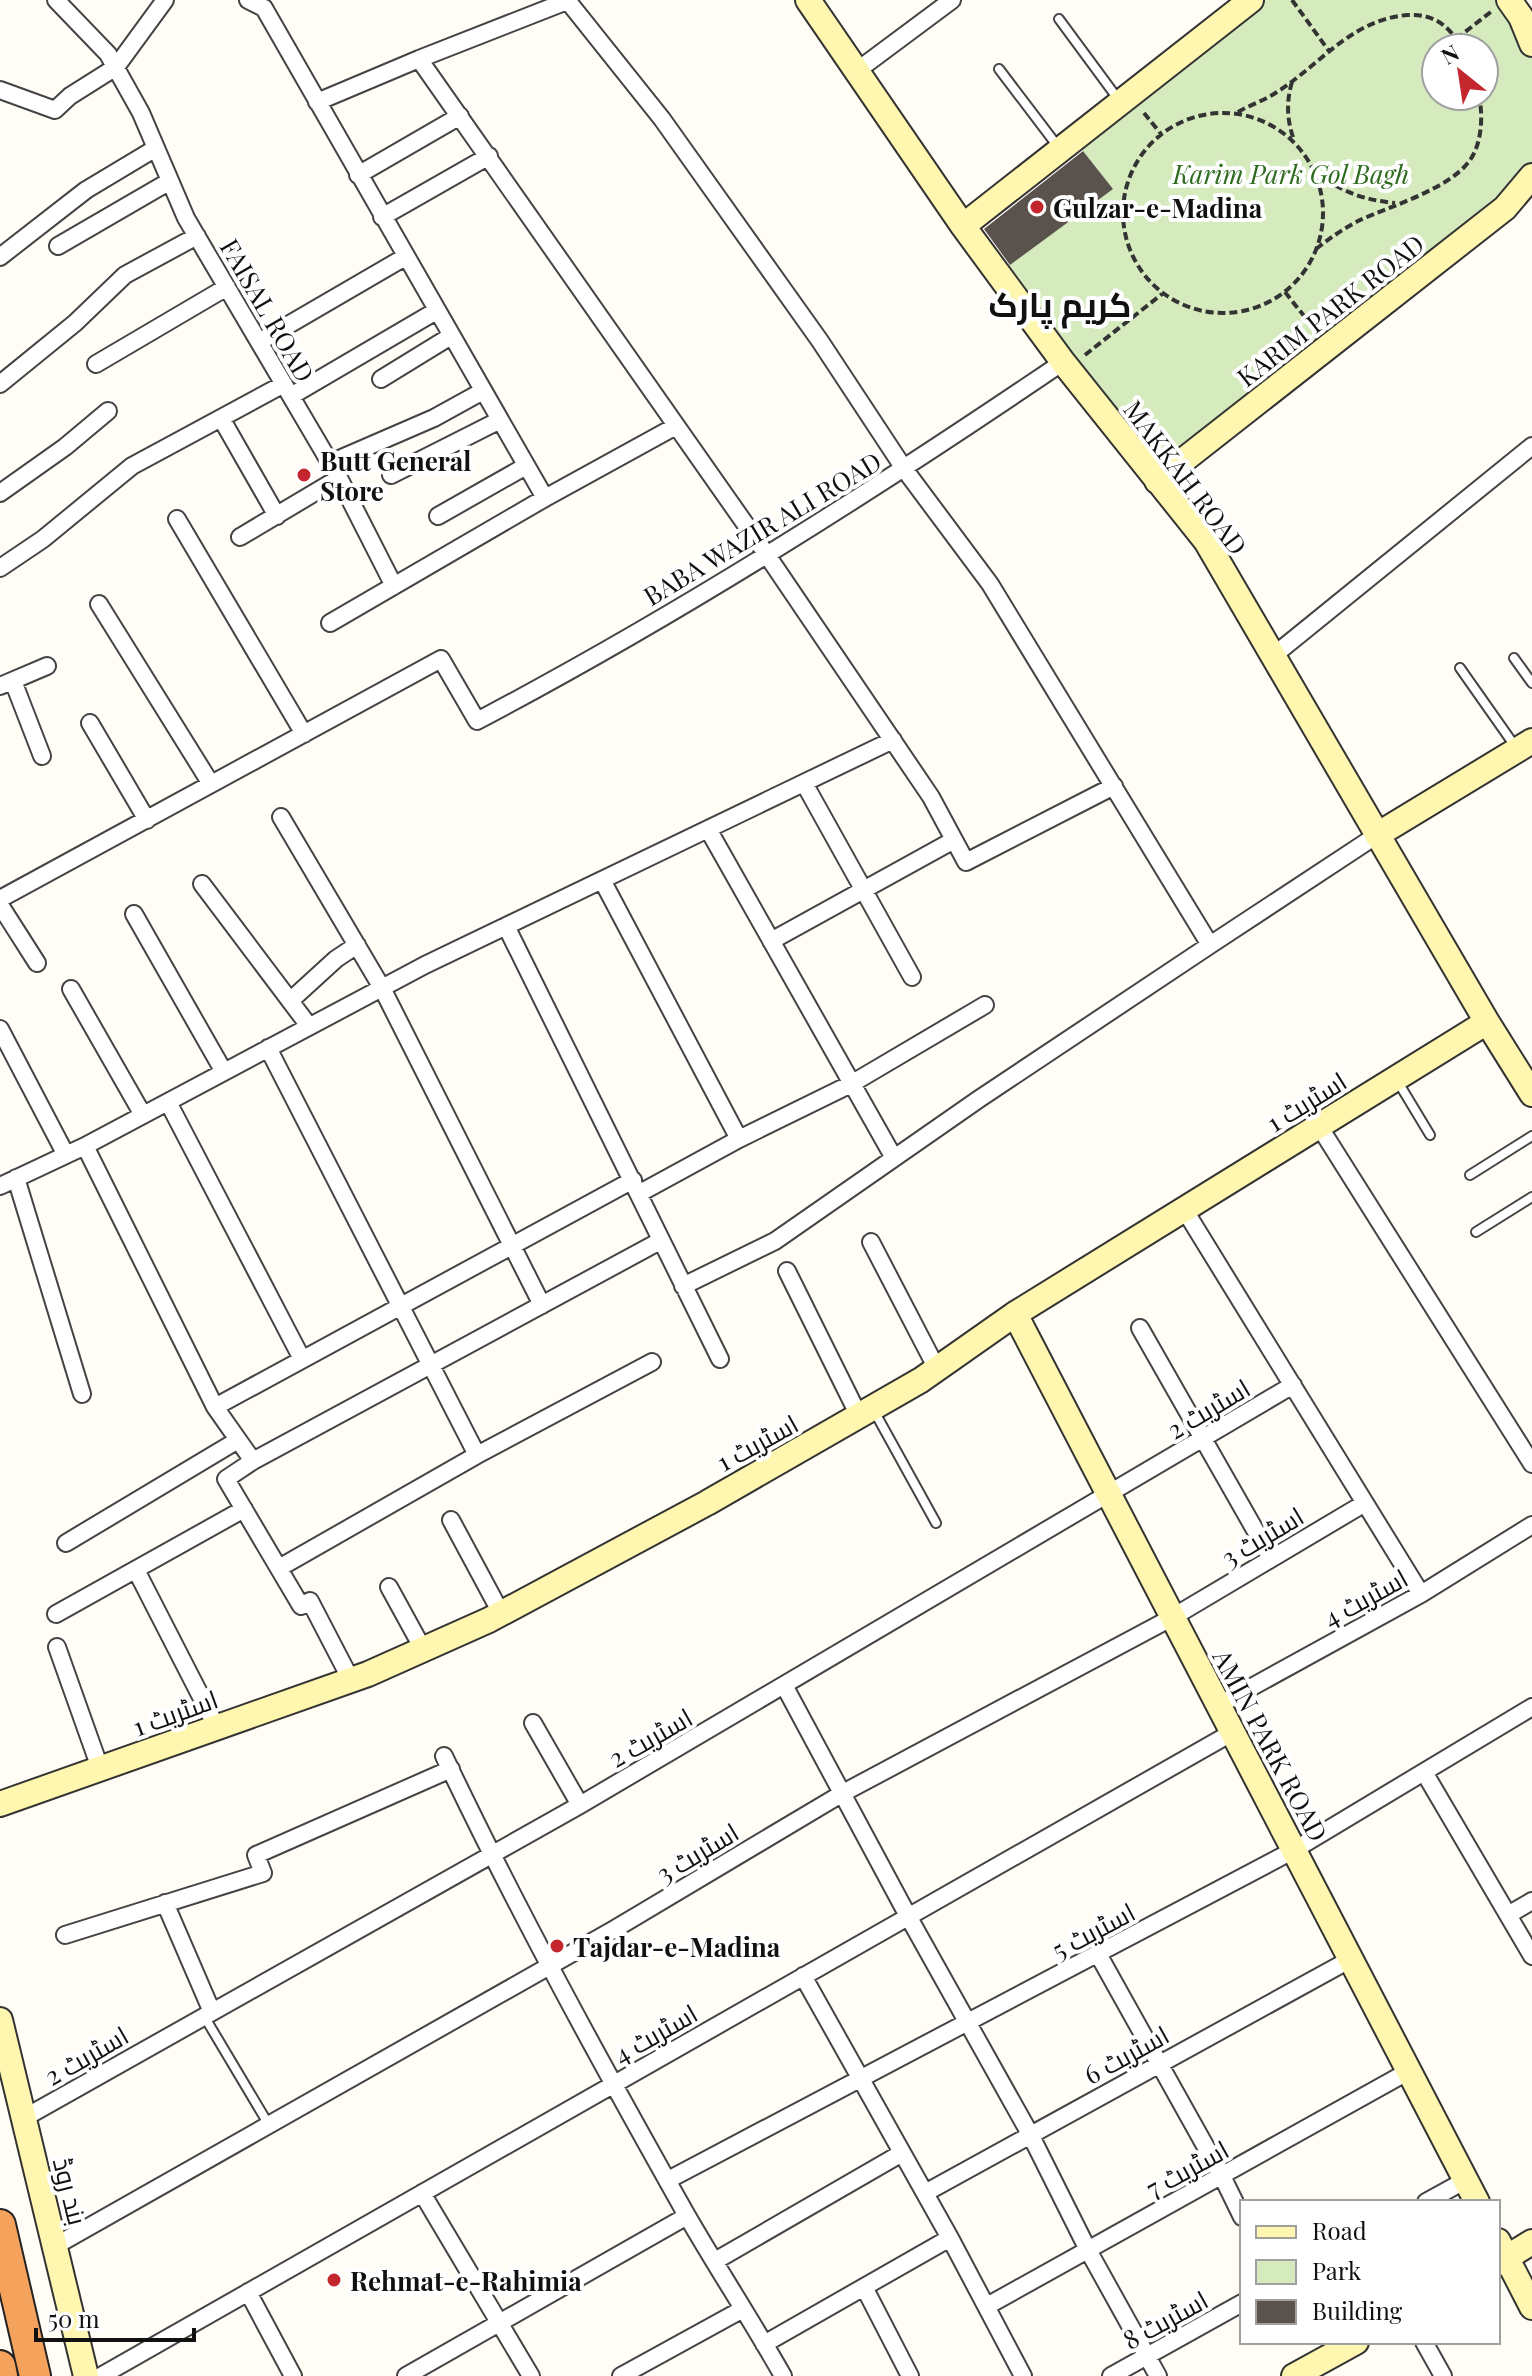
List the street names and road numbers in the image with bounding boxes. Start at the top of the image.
street label: KARIM PARK ROAD [1229,226,1431,394]
street label: FAISAL ROAD [213,232,323,388]
street label: MAKKAH ROAD [1116,393,1256,561]
street label: BABA WAZIR ALI ROAD [637,443,887,613]
street label: اسٹریٹ 1 [1259,1063,1353,1139]
street label: اسٹریٹ 2 [1160,1370,1256,1446]
street label: اسٹریٹ 1 [710,1405,804,1479]
street label: اسٹریٹ 3 [1214,1498,1310,1574]
street label: اسٹریٹ 4 [1317,1560,1413,1634]
street label: AMIN PARK ROAD [1205,1642,1336,1847]
street label: اسٹریٹ 1 [128,1680,222,1744]
street label: اسٹریٹ 2 [602,1699,698,1775]
street label: اسٹریٹ 3 [649,1814,745,1890]
street label: اسٹریٹ 5 [1045,1894,1141,1966]
street label: اسٹریٹ 4 [607,1995,703,2071]
street label: اسٹریٹ 6 [1077,2016,1175,2092]
street label: اسٹریٹ 2 [38,2017,134,2093]
street label: اسٹریٹ 7 [1140,2131,1234,2205]
street label: بند روڈ [46,2154,96,2228]
street label: اسٹریٹ 8 [1116,2281,1214,2357]

